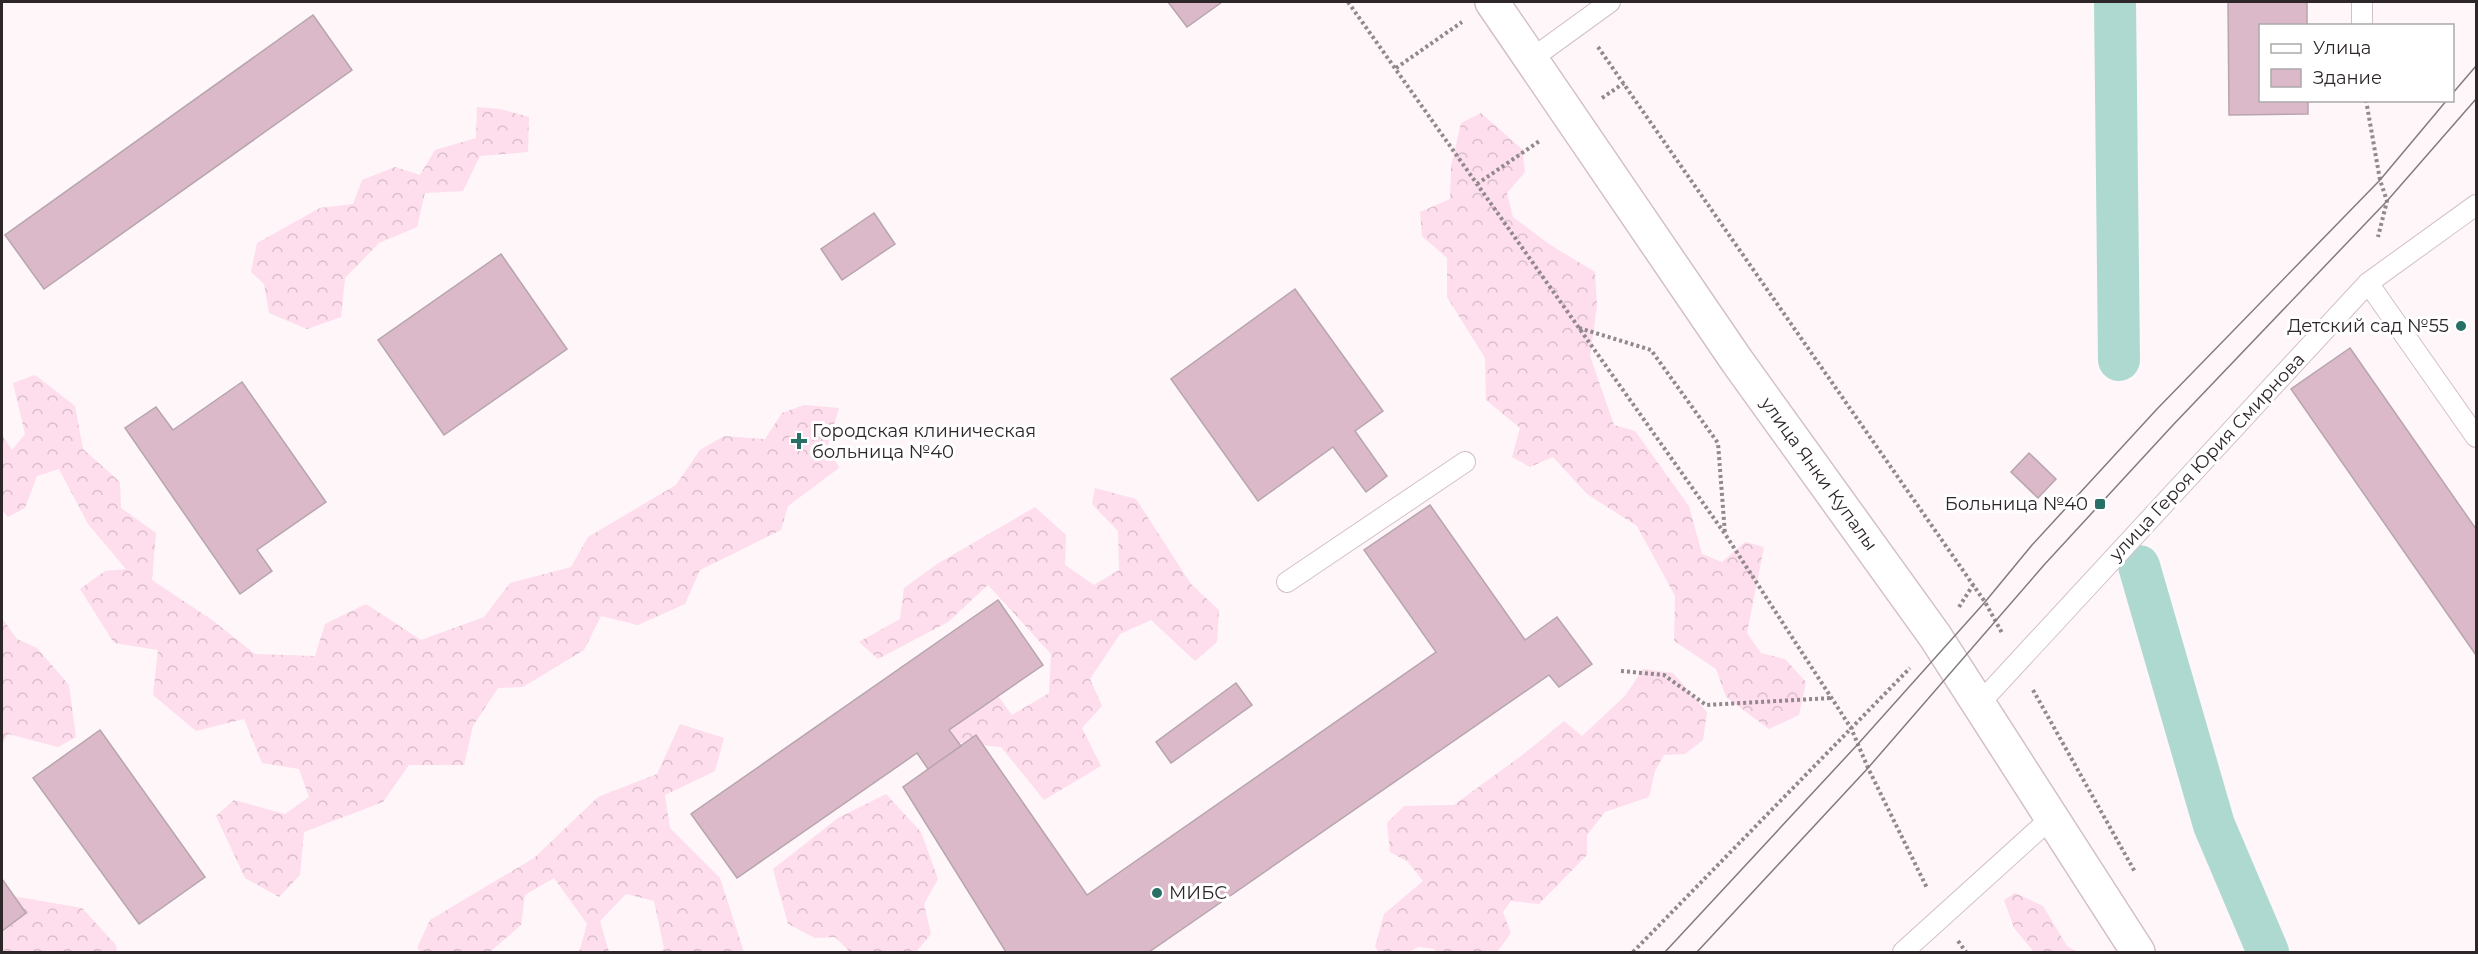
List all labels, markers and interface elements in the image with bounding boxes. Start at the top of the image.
legend [2259,24,2454,102]
text: Улица [2313,37,2371,59]
text: Здание [2313,67,2382,89]
place label: Детский сад №55 [2287,315,2449,337]
marker: Детский сад №55 [2454,319,2468,333]
street label: улица Героя Юрия Смирнова [2104,349,2309,566]
street label: улица Янки Купалы [1755,392,1882,555]
place label: Городская клиническая больница №40 [812,420,1036,463]
marker: Городская клиническая больница №40 [790,432,808,450]
place label: Больница №40 [1945,493,2088,515]
marker: Больница №40 [2093,497,2107,511]
place label: МИБС [1169,882,1227,904]
marker: МИБС [1150,886,1164,900]

